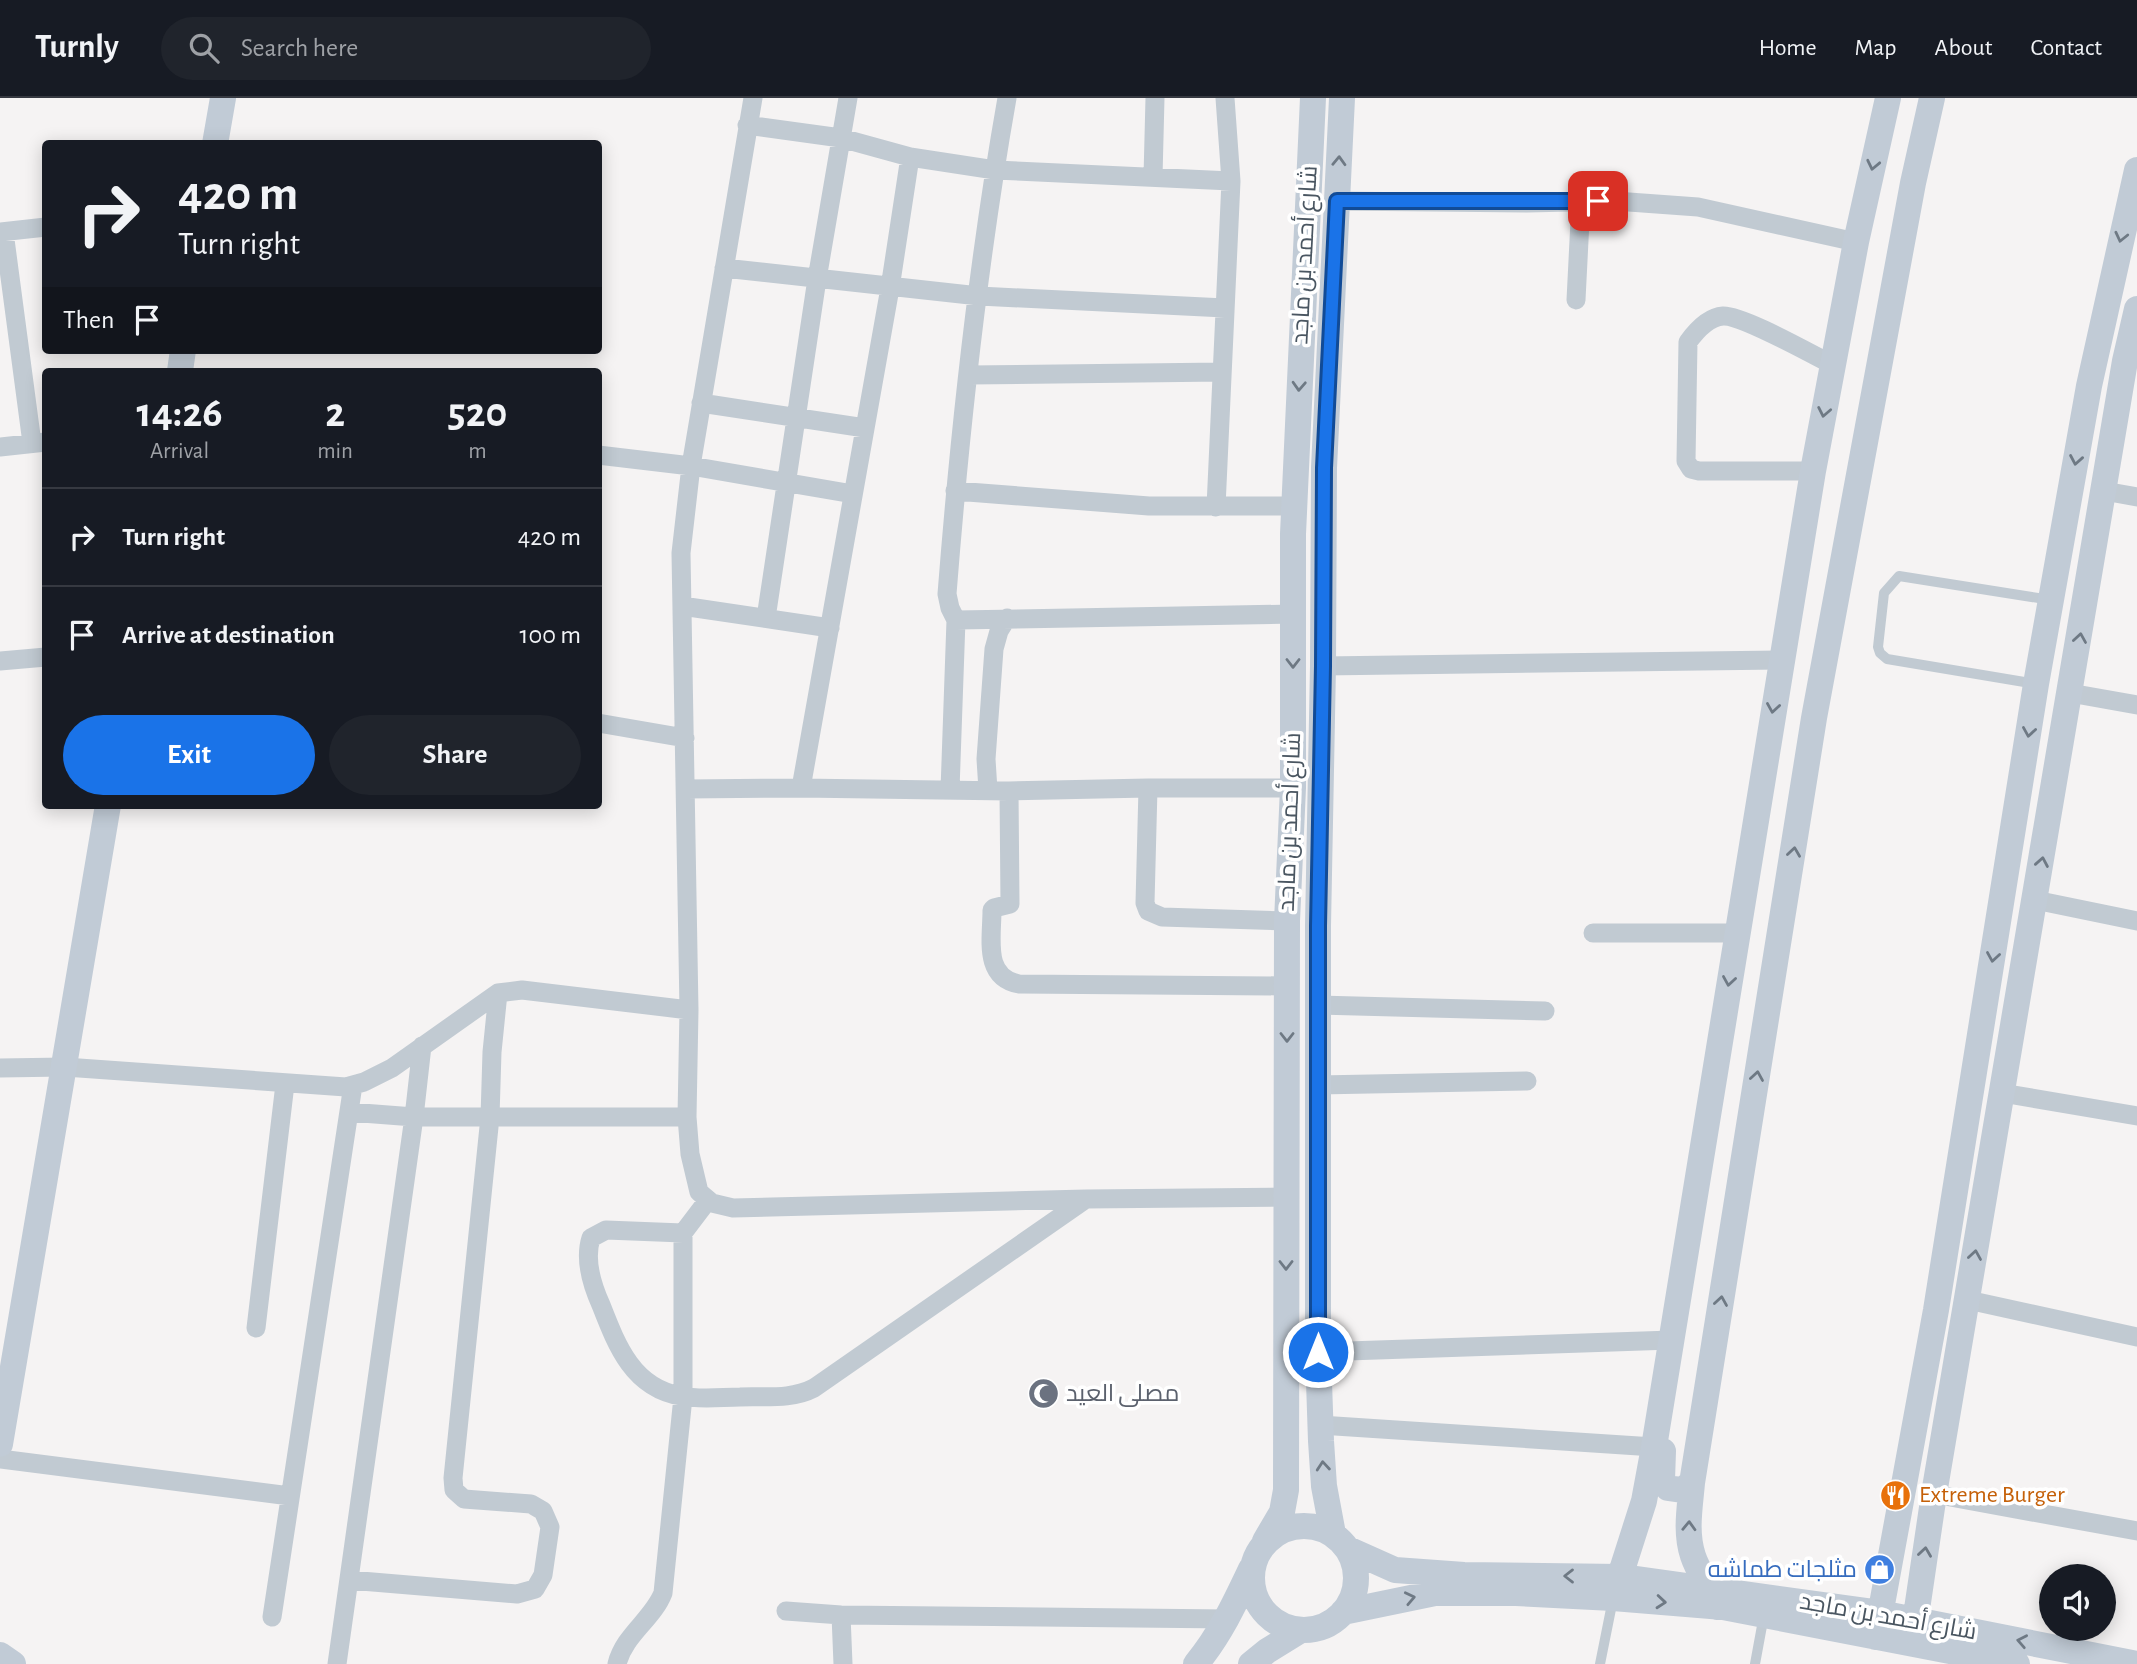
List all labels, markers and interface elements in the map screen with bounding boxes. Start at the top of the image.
search box [161,17,651,80]
icon: search [185,29,223,67]
text: Turnly [35,31,119,64]
text: Search here [241,35,358,61]
text: Home [1759,36,1817,60]
text: Map [1855,36,1897,60]
text: About [1935,36,1992,60]
text: Contact [2030,36,2102,60]
one-way arrow [1331,155,1346,166]
one-way arrow [1867,159,1881,171]
street label: شارع أحمد بن ماجد [1283,165,1325,345]
icon: right [63,168,154,259]
text: 420 m [178,170,298,219]
pin [1568,171,1628,231]
icon: arrive [1579,182,1617,220]
text: Turn right [178,228,300,260]
one-way arrow [2115,231,2130,243]
icon: arrive [128,301,166,339]
text: Then [63,307,114,333]
one-way arrow [1292,381,1307,392]
text: 14:26 [137,392,223,434]
text: 2 [325,392,345,434]
text: 520 [448,392,507,434]
one-way arrow [1817,406,1832,418]
text: Arrival [150,440,209,463]
text: min [317,440,353,463]
text: m [468,440,487,463]
one-way arrow [2069,454,2084,465]
icon: right [63,518,101,556]
text: Turn right [122,524,225,550]
text: 420 m [518,524,581,550]
icon: arrive [63,616,101,654]
text: Arrive at destination [122,622,335,648]
text: 100 m [520,622,581,648]
one-way arrow [2072,632,2087,644]
one-way arrow [1285,658,1301,669]
one-way arrow [1766,703,1781,714]
button: Exit [63,715,315,795]
button: Share [329,715,581,795]
one-way arrow [2022,726,2037,738]
street label: شارع أحمد بن ماجد [1270,732,1308,912]
one-way arrow [1787,846,1802,858]
one-way arrow [2034,856,2049,868]
one-way arrow [1985,951,2000,962]
one-way arrow [1722,976,1737,987]
one-way arrow [1279,1032,1295,1043]
one-way arrow [1749,1070,1764,1082]
one-way arrow [1967,1249,1982,1261]
one-way arrow [1278,1260,1294,1270]
one-way arrow [1713,1295,1728,1307]
position arrow [1281,1315,1355,1389]
mosque icon: مصلى العيد [1026,1377,1060,1411]
place label: مصلى العيد [1066,1382,1179,1407]
one-way arrow [1316,1460,1331,1471]
restaurant icon: Extreme Burger [1879,1478,1913,1512]
place label: Extreme Burger [1919,1483,2065,1507]
one-way arrow [1682,1520,1697,1531]
one-way arrow [1917,1546,1932,1558]
shop icon: مثلجات طماشه [1863,1553,1897,1587]
place label: مثلجات طماشه [1708,1557,1857,1582]
map controls [2039,1564,2116,1641]
button: sound [2039,1564,2116,1641]
one-way arrow [1564,1568,1574,1584]
street label: شارع أحمد بن ماجد [1797,1585,1979,1647]
one-way arrow [1404,1592,1416,1607]
one-way arrow [1656,1594,1667,1609]
one-way arrow [2016,1634,2028,1649]

